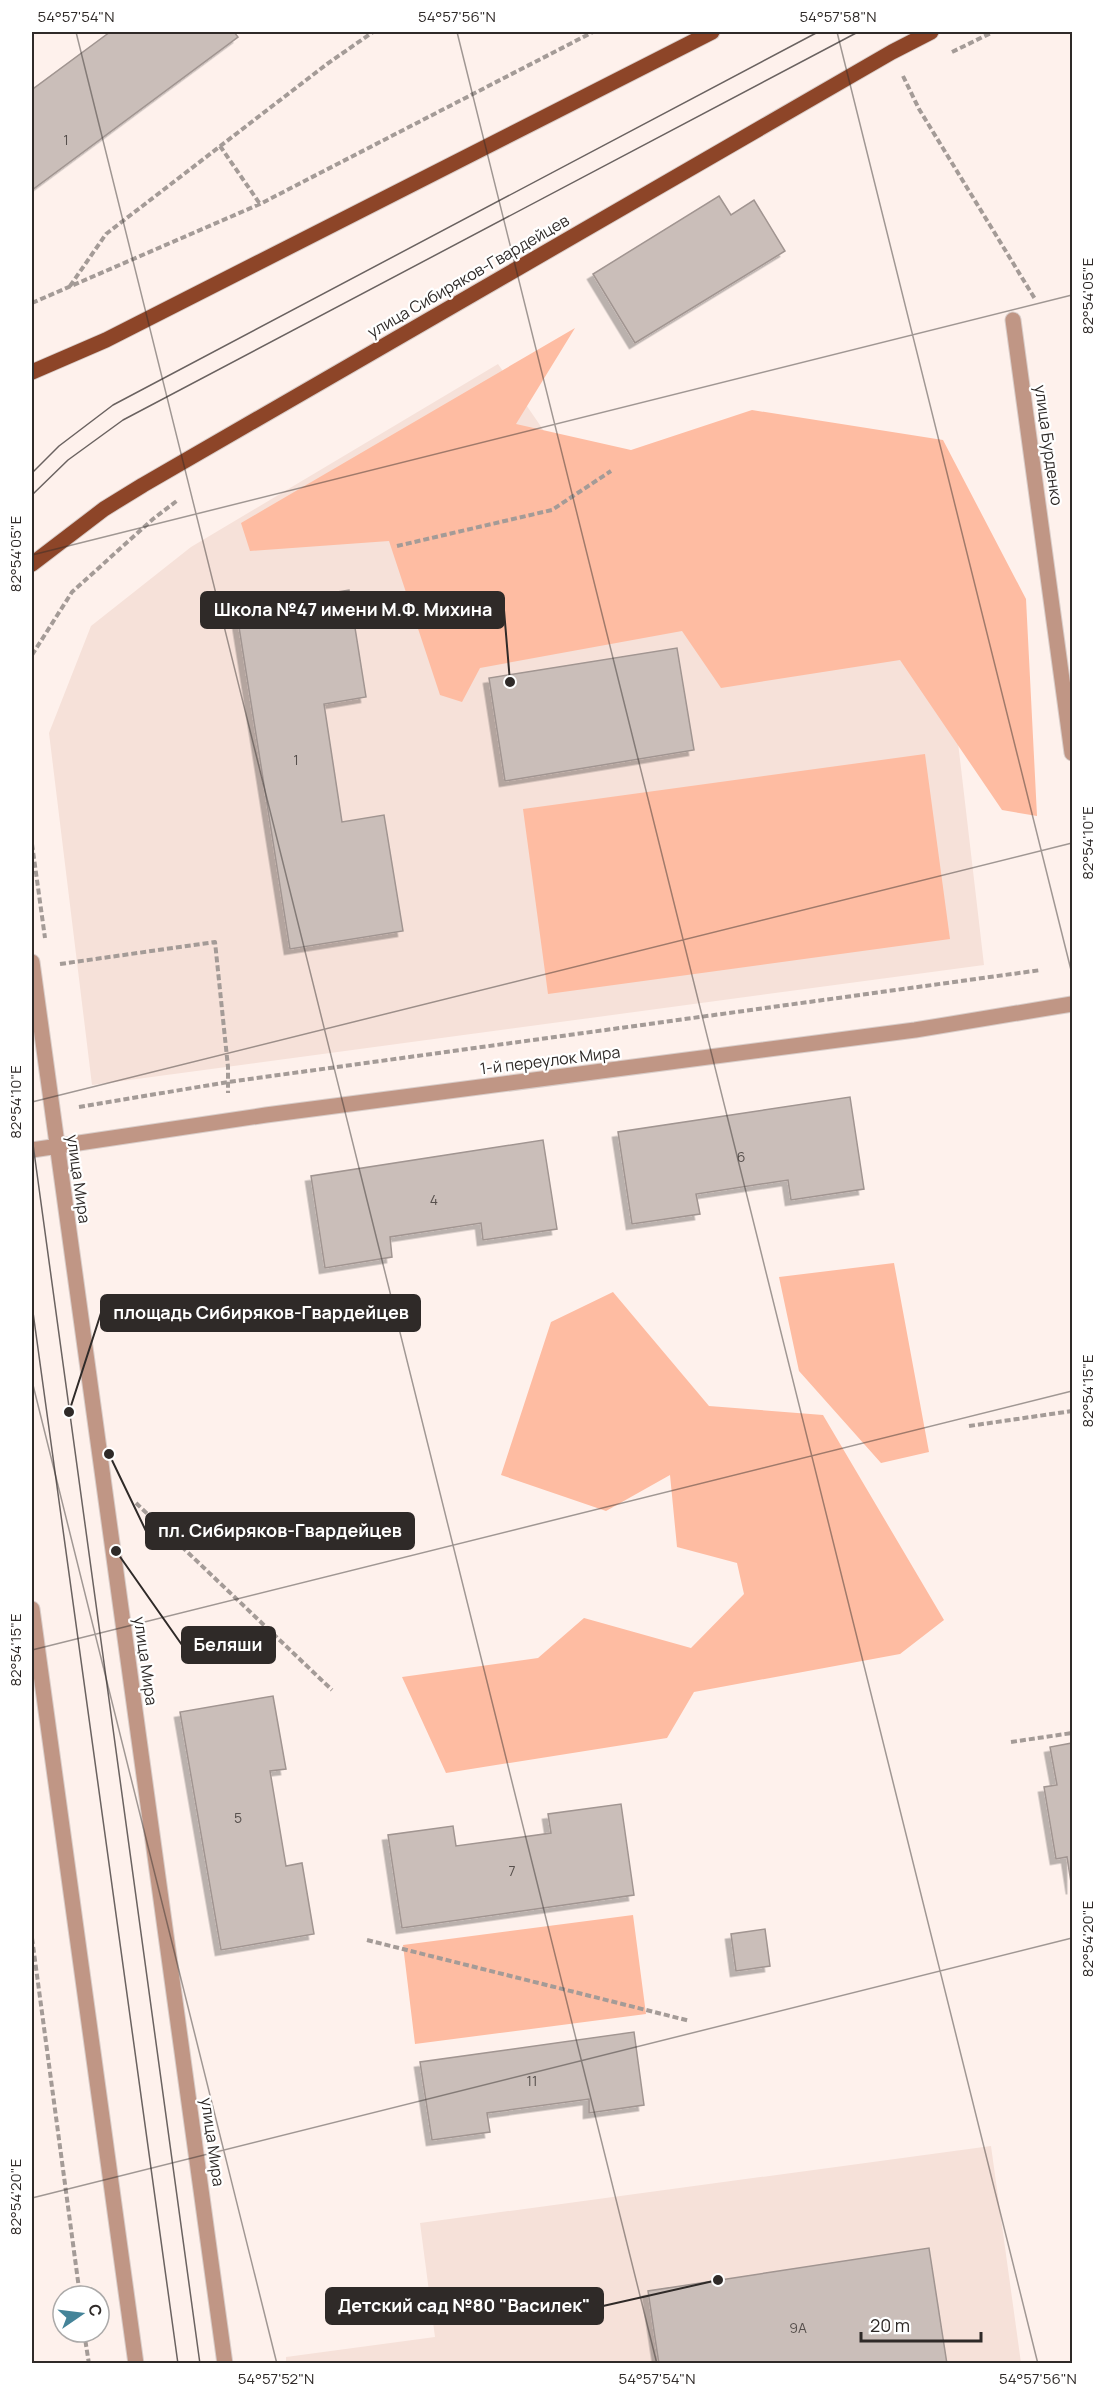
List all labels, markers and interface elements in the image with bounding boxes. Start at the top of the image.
text: 54°57'54"N [38,6,114,27]
text: 54°57'56"N [418,6,496,27]
text: 54°57'58"N [799,6,877,27]
house number: 1 [63,130,69,149]
street label: улица Сибиряков-Гвардейцев [363,209,573,343]
text: 82°54'05"E [1077,258,1098,334]
street label: улица Бурденко [1030,383,1068,507]
text: 82°54'05"E [5,516,26,592]
callout: Школа №47 имени М.Ф. Михина [201,592,504,628]
text: Школа №47 имени М.Ф. Михина [214,597,492,621]
house number: 1 [293,750,299,769]
text: 82°54'10"E [1077,806,1098,880]
street label: 1-й переулок Мира [479,1040,621,1080]
text: 82°54'10"E [5,1065,26,1139]
street label: улица Мира [62,1133,96,1225]
house number: 6 [737,1147,745,1166]
house number: 4 [430,1190,438,1209]
callout: площадь Сибиряков-Гвардейцев [101,1295,420,1331]
text: площадь Сибиряков-Гвардейцев [113,1300,409,1324]
text: 82°54'15"E [1077,1354,1098,1428]
callout: пл. Сибиряков-Гвардейцев [146,1513,414,1549]
text: пл. Сибиряков-Гвардейцев [158,1518,402,1542]
text: 82°54'15"E [5,1613,26,1687]
street label: улица Мира [129,1615,163,1707]
callout: Беляши [182,1627,275,1663]
text: Беляши [194,1632,262,1656]
house number: 5 [234,1808,242,1827]
house number: 7 [508,1861,516,1880]
text: 82°54'20"E [1077,1901,1098,1977]
house number: 11 [527,2071,537,2090]
street label: улица Мира [196,2096,230,2188]
text: 82°54'20"E [5,2159,26,2235]
north arrow [51,2284,111,2344]
callout: Детский сад №80 "Василек" [326,2288,603,2324]
text: Детский сад №80 "Василек" [338,2293,590,2317]
text: С [83,2302,108,2319]
scale bar [861,2305,981,2343]
text: 20 m [870,2313,910,2337]
house number: 9А [789,2318,807,2337]
text: 54°57'52"N [238,2368,314,2389]
text: 54°57'54"N [619,2368,695,2389]
text: 54°57'56"N [999,2368,1077,2389]

